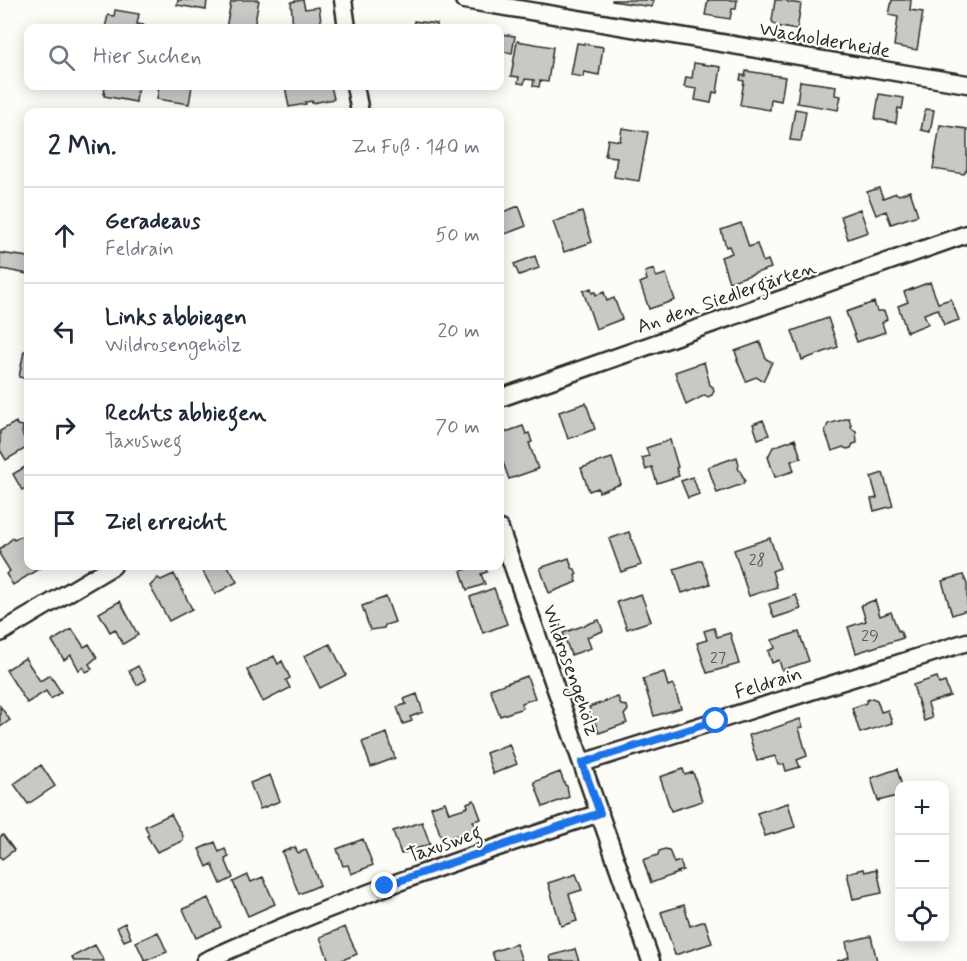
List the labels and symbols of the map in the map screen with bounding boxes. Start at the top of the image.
street label: Wacholderheide [757,16,893,65]
street label: An den Siedlergärten [633,254,821,343]
house number: 28 [749,550,765,571]
street label: Wildrosengehölz [535,601,606,740]
house number: 29 [861,626,879,647]
house number: 27 [710,648,726,669]
street label: Feldrain [731,660,805,706]
route start [702,707,728,733]
street label: Taxusweg [404,819,486,872]
route end [371,872,397,898]

